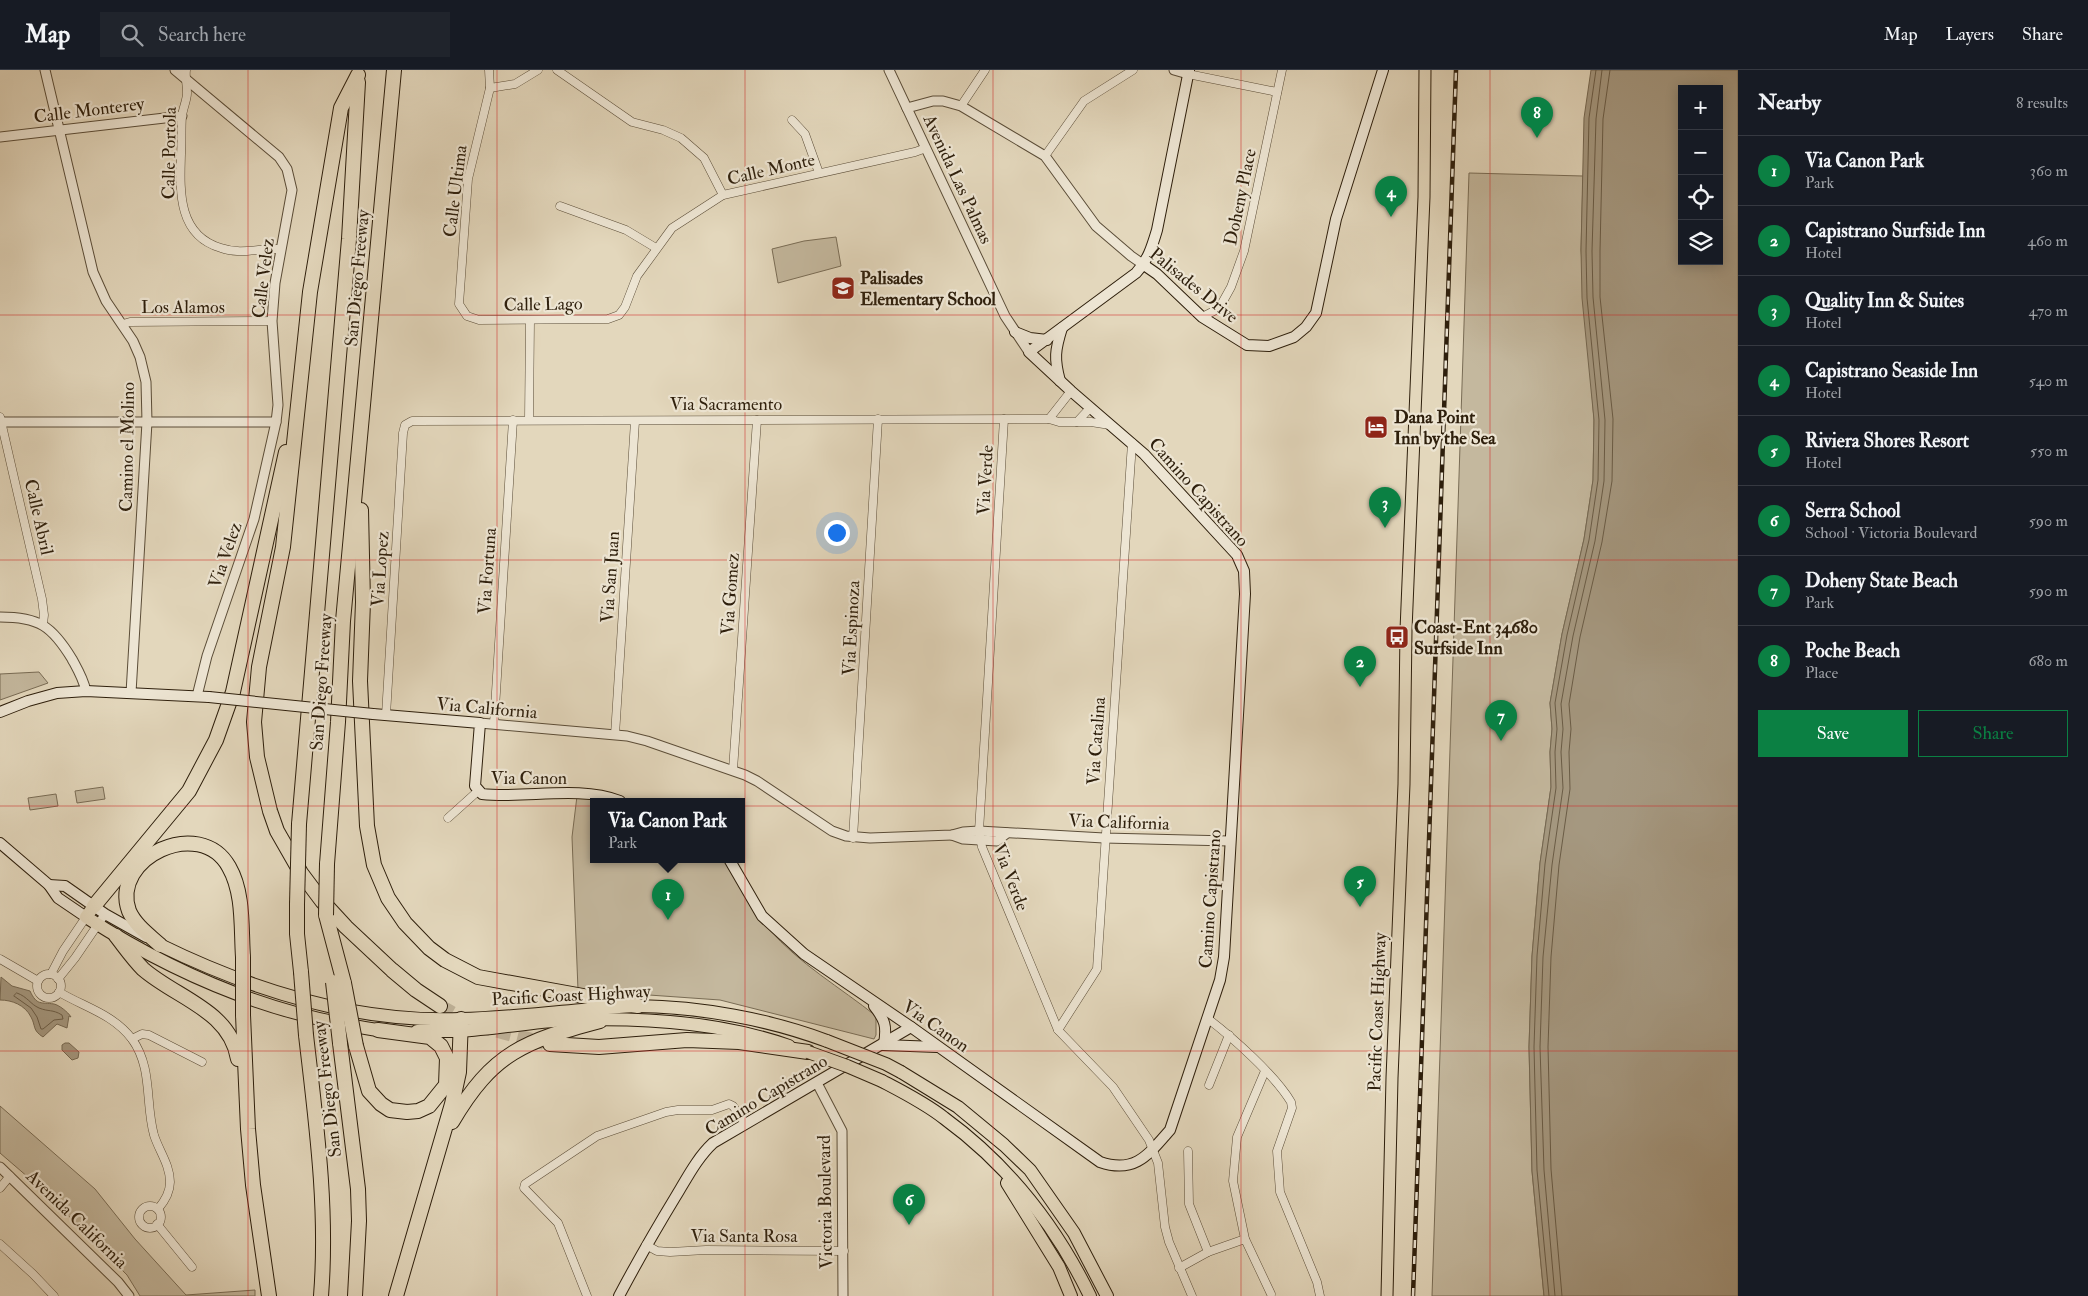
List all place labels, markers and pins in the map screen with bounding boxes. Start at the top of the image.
pin: 8 [1521,97,1553,138]
pin: 4 [1375,176,1407,217]
place label: Palisades Elementary School [860,267,996,311]
school or university icon: Palisades Elementary School [830,275,856,301]
place label: Dana Point Inn by the Sea [1394,406,1496,450]
hotel icon: Dana Point Inn by the Sea [1363,414,1389,440]
pin: 3 [1369,487,1401,528]
place label: Coast-Ent 34680 Surfside Inn [1414,616,1538,660]
bus stop icon: Coast-Ent 34680 Surfside Inn [1384,624,1410,650]
pin: 2 [1344,646,1376,687]
pin: 7 [1485,700,1517,741]
pin: 5 [1344,866,1376,907]
pin: 1 [652,879,684,920]
pin: 6 [893,1184,925,1225]

